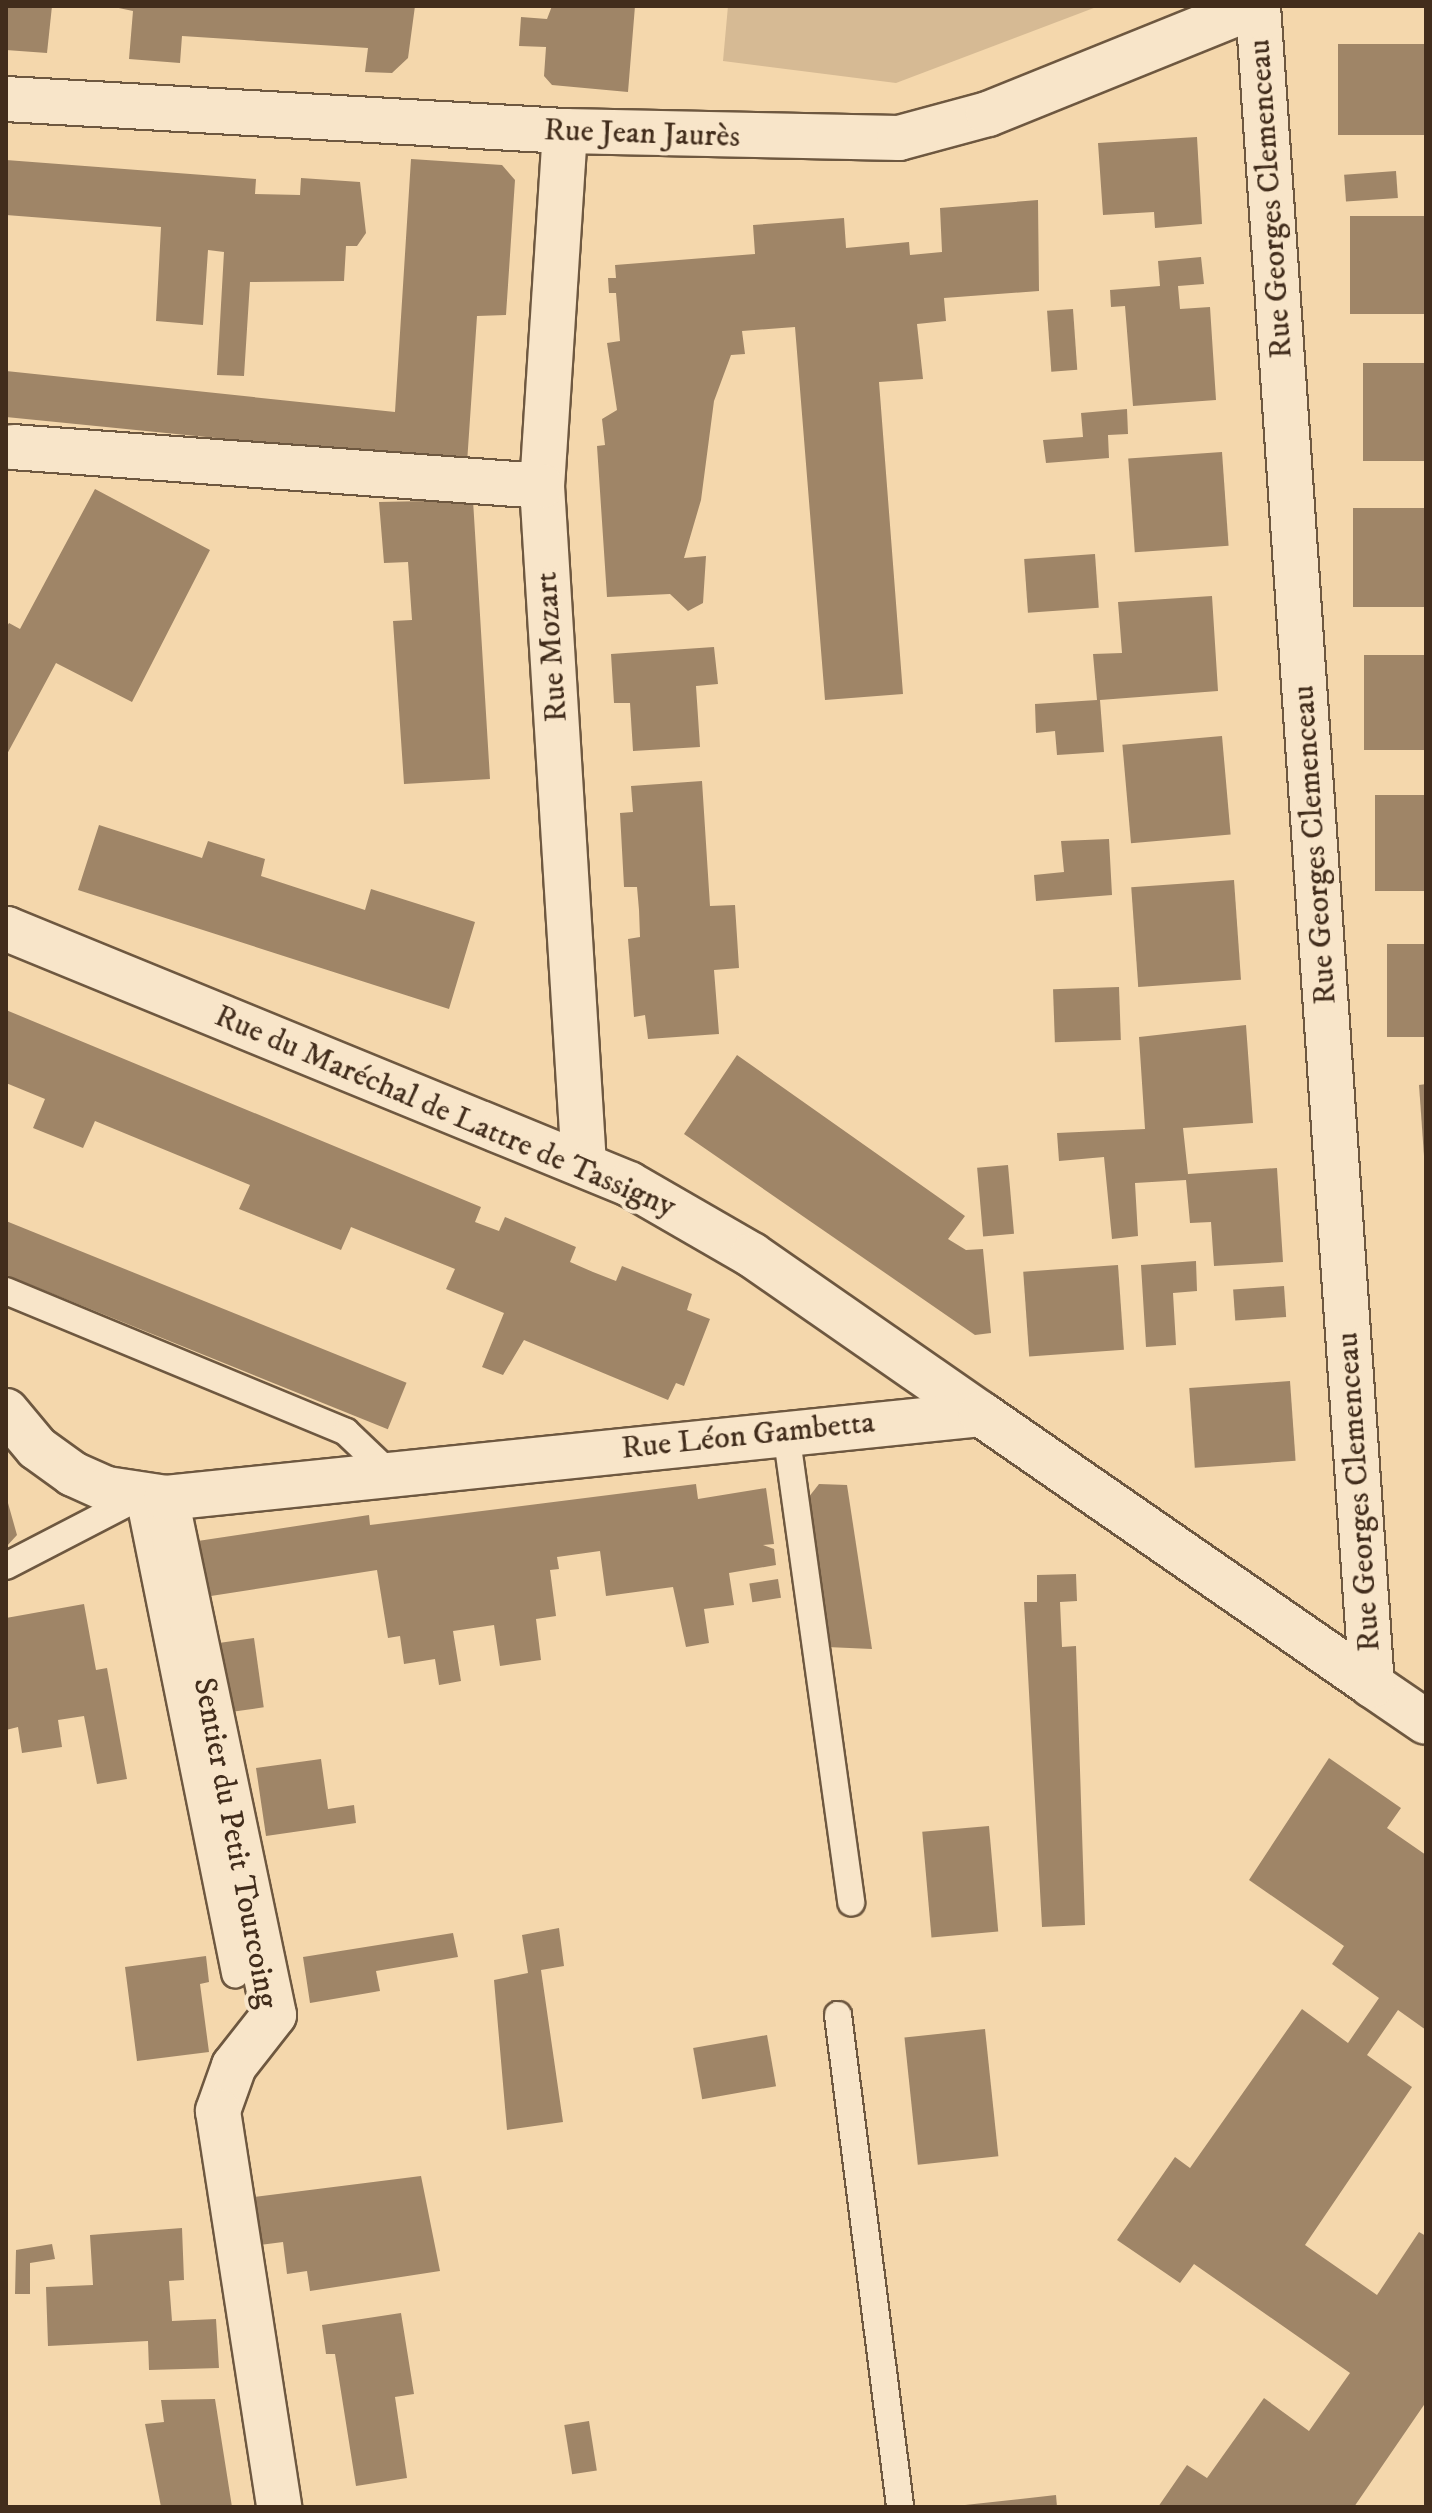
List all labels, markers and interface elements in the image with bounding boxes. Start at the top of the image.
street label: Rue Georges Clemenceau [1241,38,1301,360]
street label: Rue Jean Jaurès [543,111,741,157]
street label: Rue Mozart [528,570,576,724]
street label: Rue Georges Clemenceau [1285,684,1345,1006]
street label: Rue du Maréchal de Lattre de Tassigny [209,997,681,1227]
street label: Rue Georges Clemenceau [1329,1331,1389,1653]
street label: Rue Léon Gambetta [619,1404,877,1468]
street label: Sentier du Petit Tourcoing [184,1675,286,2011]

